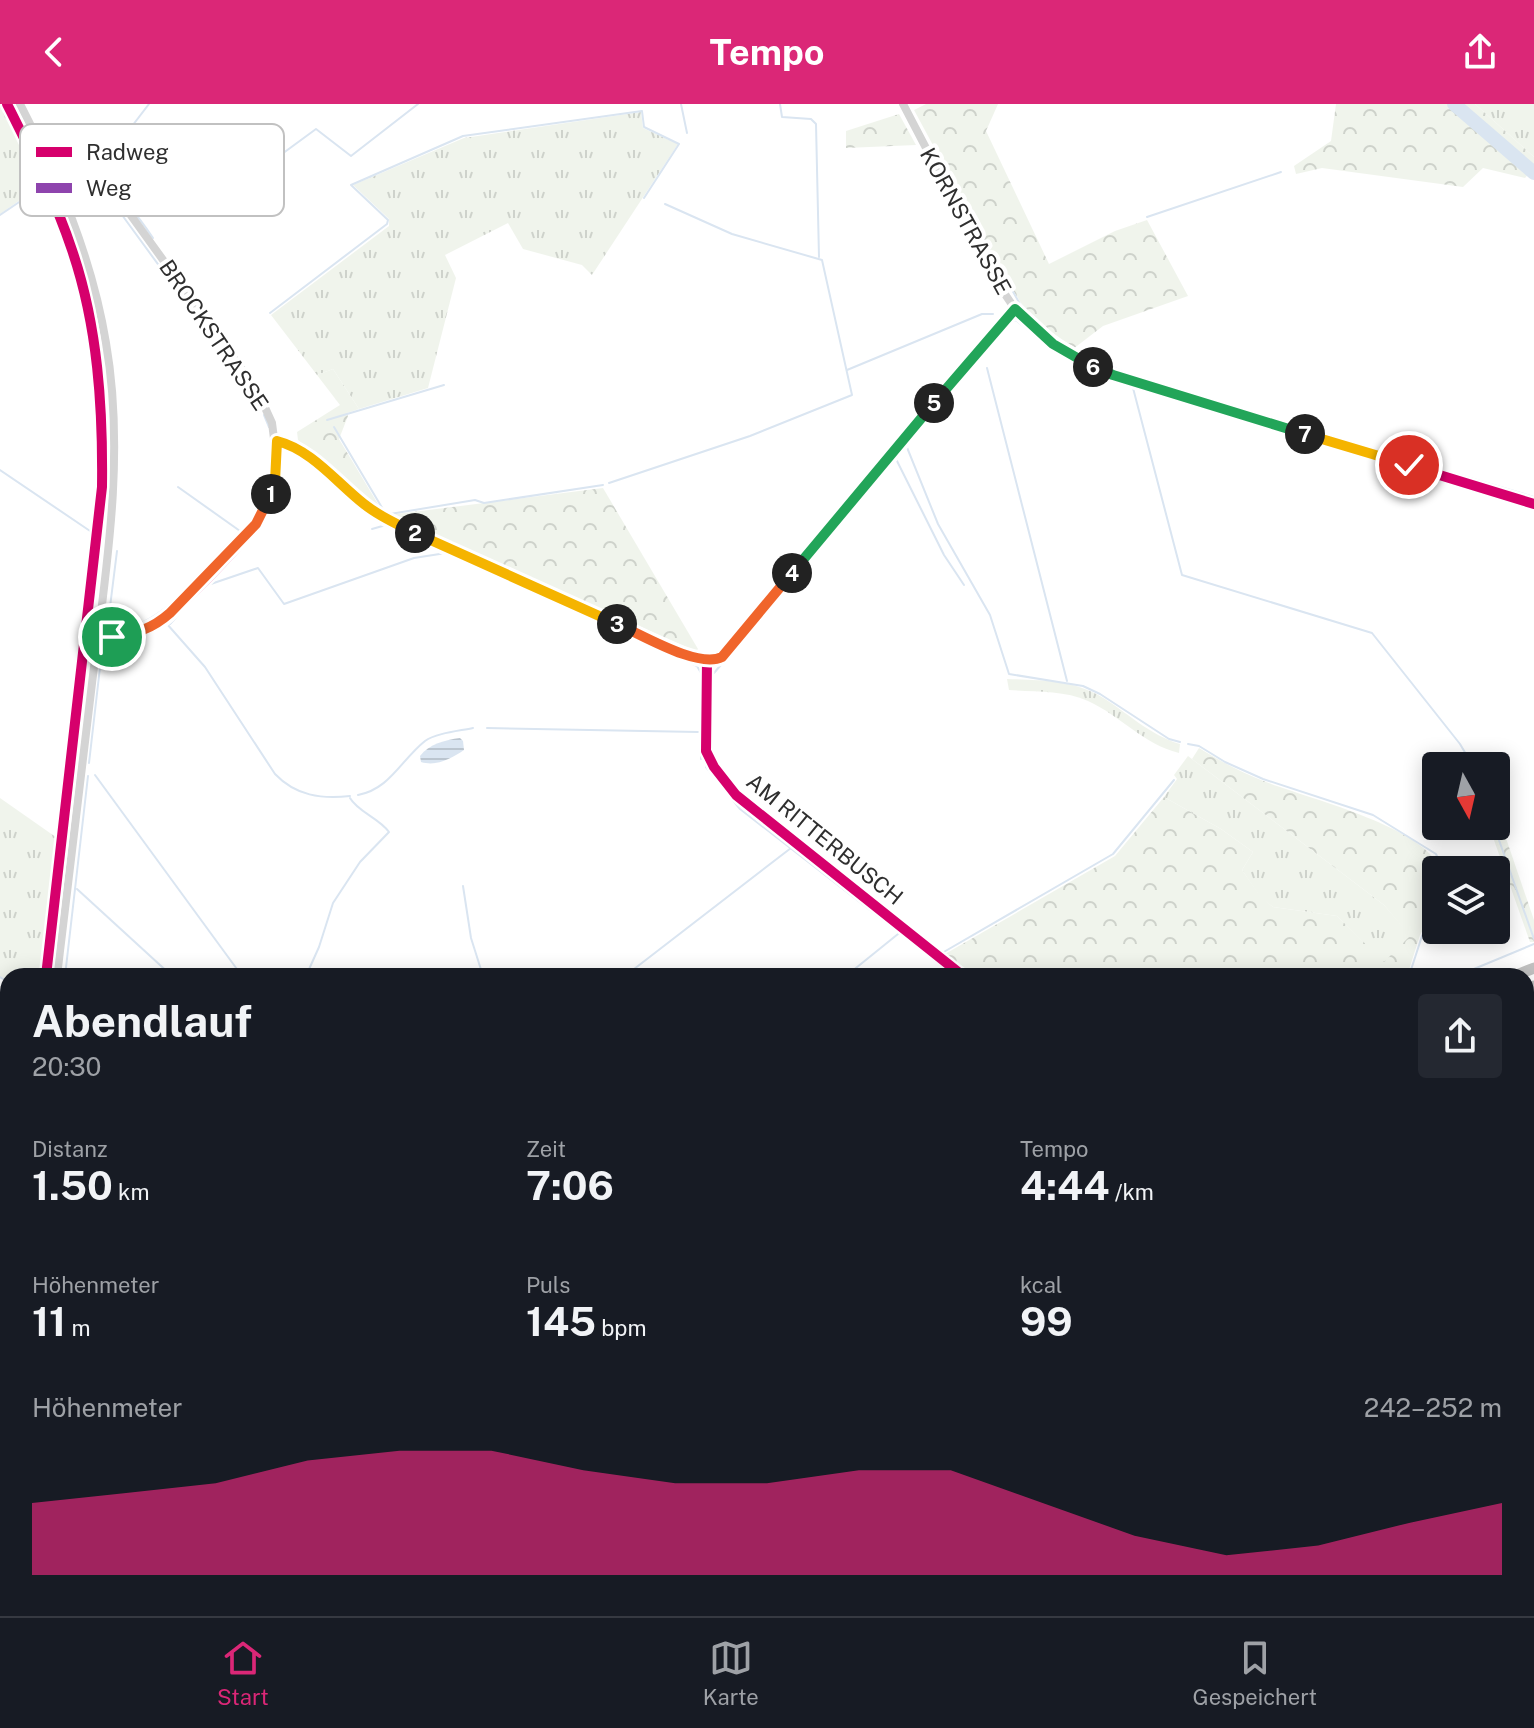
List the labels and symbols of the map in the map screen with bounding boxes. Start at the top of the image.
legend [20,124,284,216]
text: Radweg [86,139,169,165]
street label: KORNSTRASSE [915,143,1017,299]
text: Weg [86,175,132,201]
street label: BROCKSTRASSE [154,255,274,415]
pin: 6 [1073,347,1113,387]
pin: 5 [914,383,954,423]
pin: 7 [1285,414,1325,454]
pin [1375,431,1443,499]
pin: 1 [251,474,291,514]
pin: 2 [395,513,435,553]
pin: 4 [772,553,812,593]
pin [78,603,146,671]
pin: 3 [597,604,637,644]
north arrow [1422,752,1510,840]
street label: AM RITTERBUSCH [742,768,908,910]

